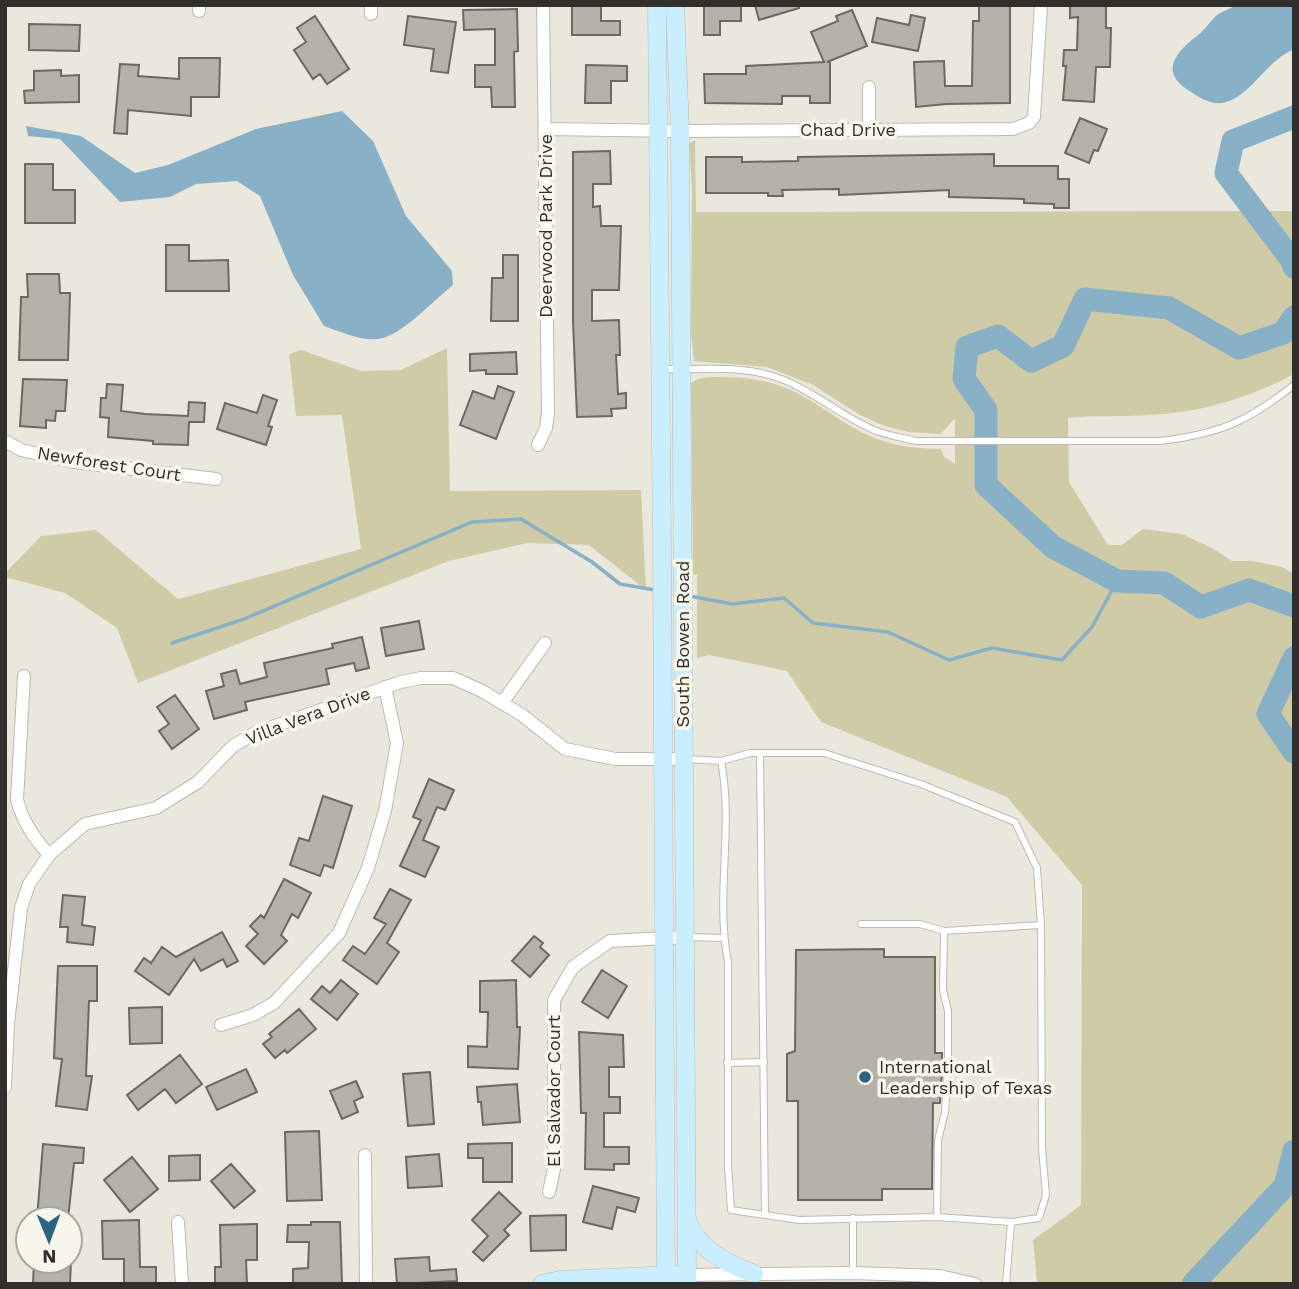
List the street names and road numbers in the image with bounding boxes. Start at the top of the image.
street label: Chad Drive [800,119,896,140]
street label: Deerwood Park Drive [535,134,556,318]
street label: Newforest Court [36,442,183,485]
street label: South Bowen Road [672,561,693,727]
street label: Villa Vera Drive [243,682,373,749]
street label: El Salvador Court [543,1014,564,1167]

